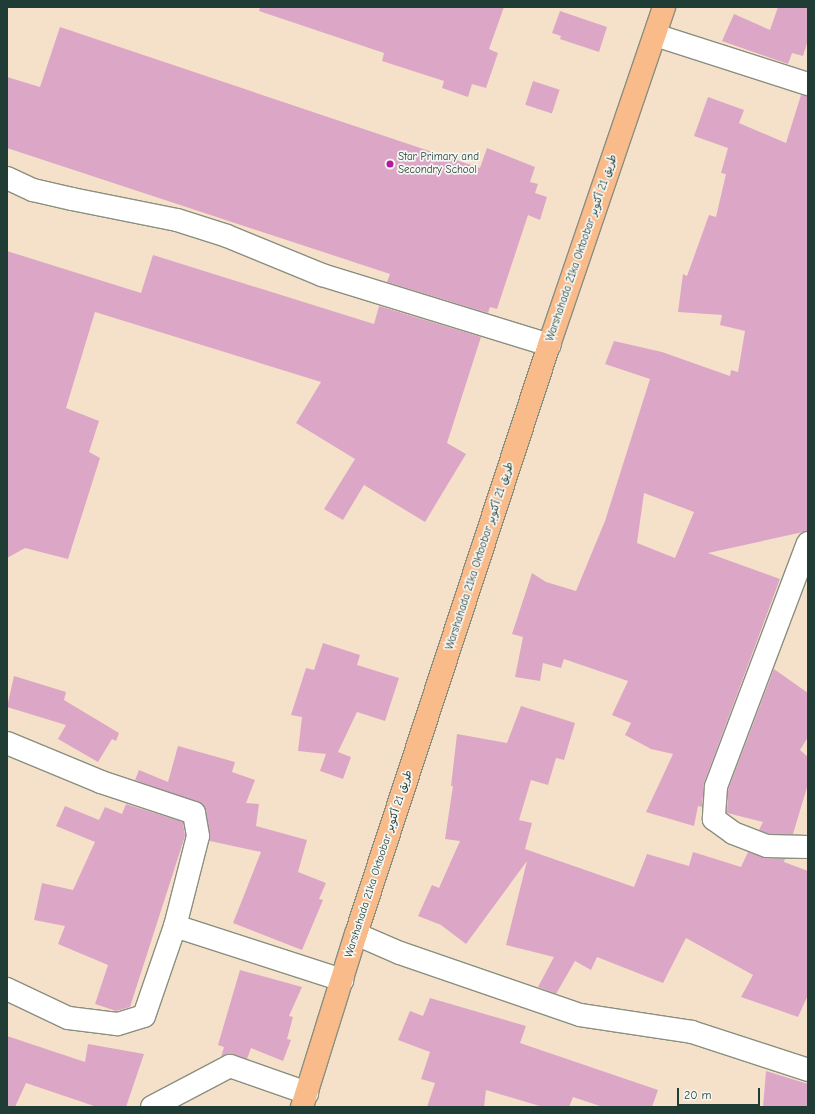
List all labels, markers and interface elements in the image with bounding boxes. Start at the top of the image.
place label: Star Primary and Secondry School [398,151,479,177]
street label: Warshahada 21ka Oktoobar طريق 21 أكتوبر [544,153,620,343]
marker: Star Primary and Secondry School [385,159,395,169]
street label: Warshahada 21ka Oktoobar طريق 21 أكتوبر [443,460,517,652]
street label: Warshahada 21ka Oktoobar طريق 21 أكتوبر [342,768,416,960]
scale bar [679,1080,762,1106]
text: 20 m [684,1088,712,1102]

